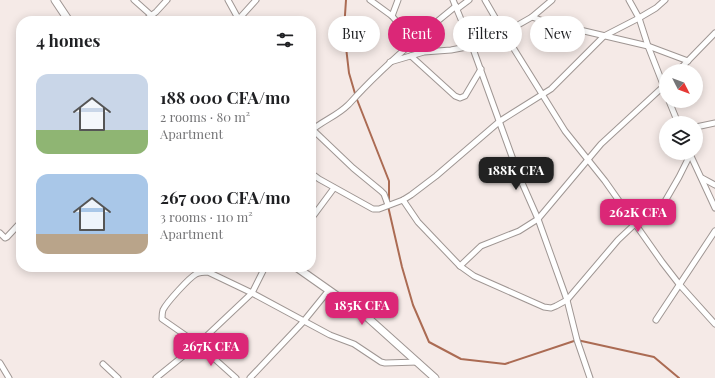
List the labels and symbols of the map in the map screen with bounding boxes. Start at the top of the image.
north arrow [659,64,703,108]
pin: 188K CFA [475,157,557,191]
pin: 262K CFA [597,199,679,233]
pin: 185K CFA [321,292,403,326]
pin: 267K CFA [170,333,252,367]

